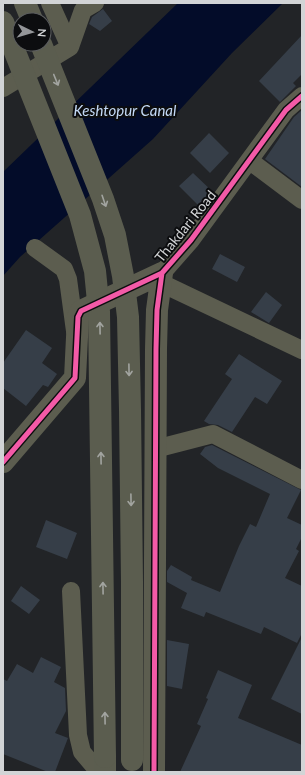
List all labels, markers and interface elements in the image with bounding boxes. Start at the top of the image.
north arrow [12,12,52,52]
text: N [36,28,49,38]
one-way arrow [53,74,60,86]
water label: Keshtopur Canal [74,101,177,119]
street label: Thakdari Road [151,187,219,265]
one-way arrow [101,194,108,207]
one-way arrow [96,322,104,335]
one-way arrow [125,363,133,376]
one-way arrow [98,452,105,465]
one-way arrow [127,493,135,506]
one-way arrow [99,582,107,595]
one-way arrow [101,712,109,725]

